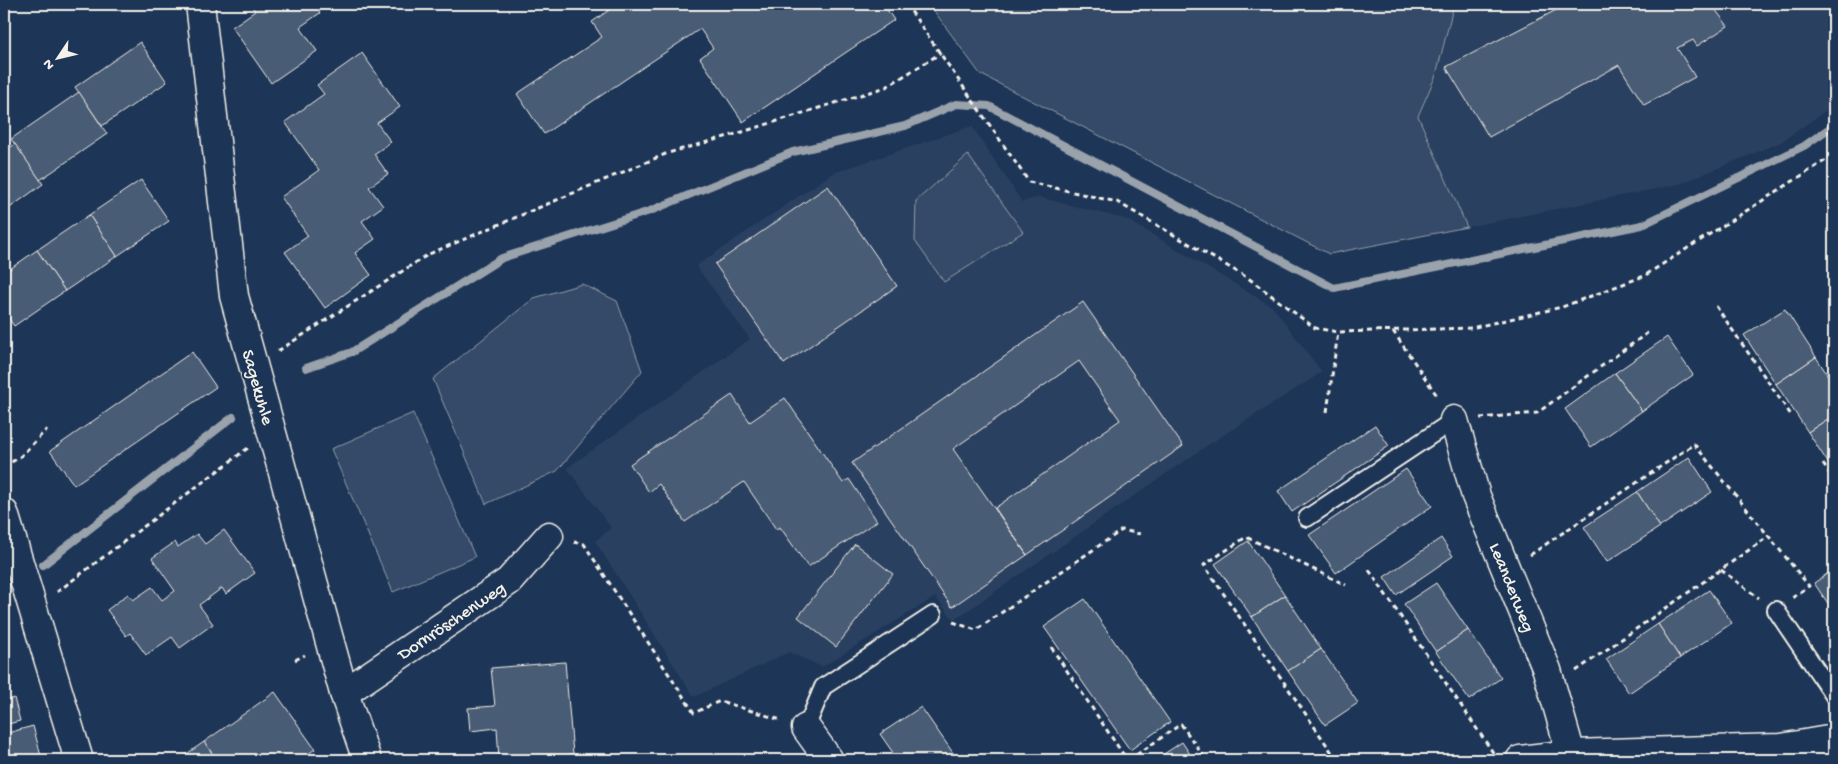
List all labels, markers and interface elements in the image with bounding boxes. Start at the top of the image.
north arrow [32,32,82,82]
text: N [40,55,59,73]
street label: Sagekuhle [236,348,278,428]
street label: Leanderweg [1483,540,1538,636]
street label: Dornröschenweg [394,578,510,666]

